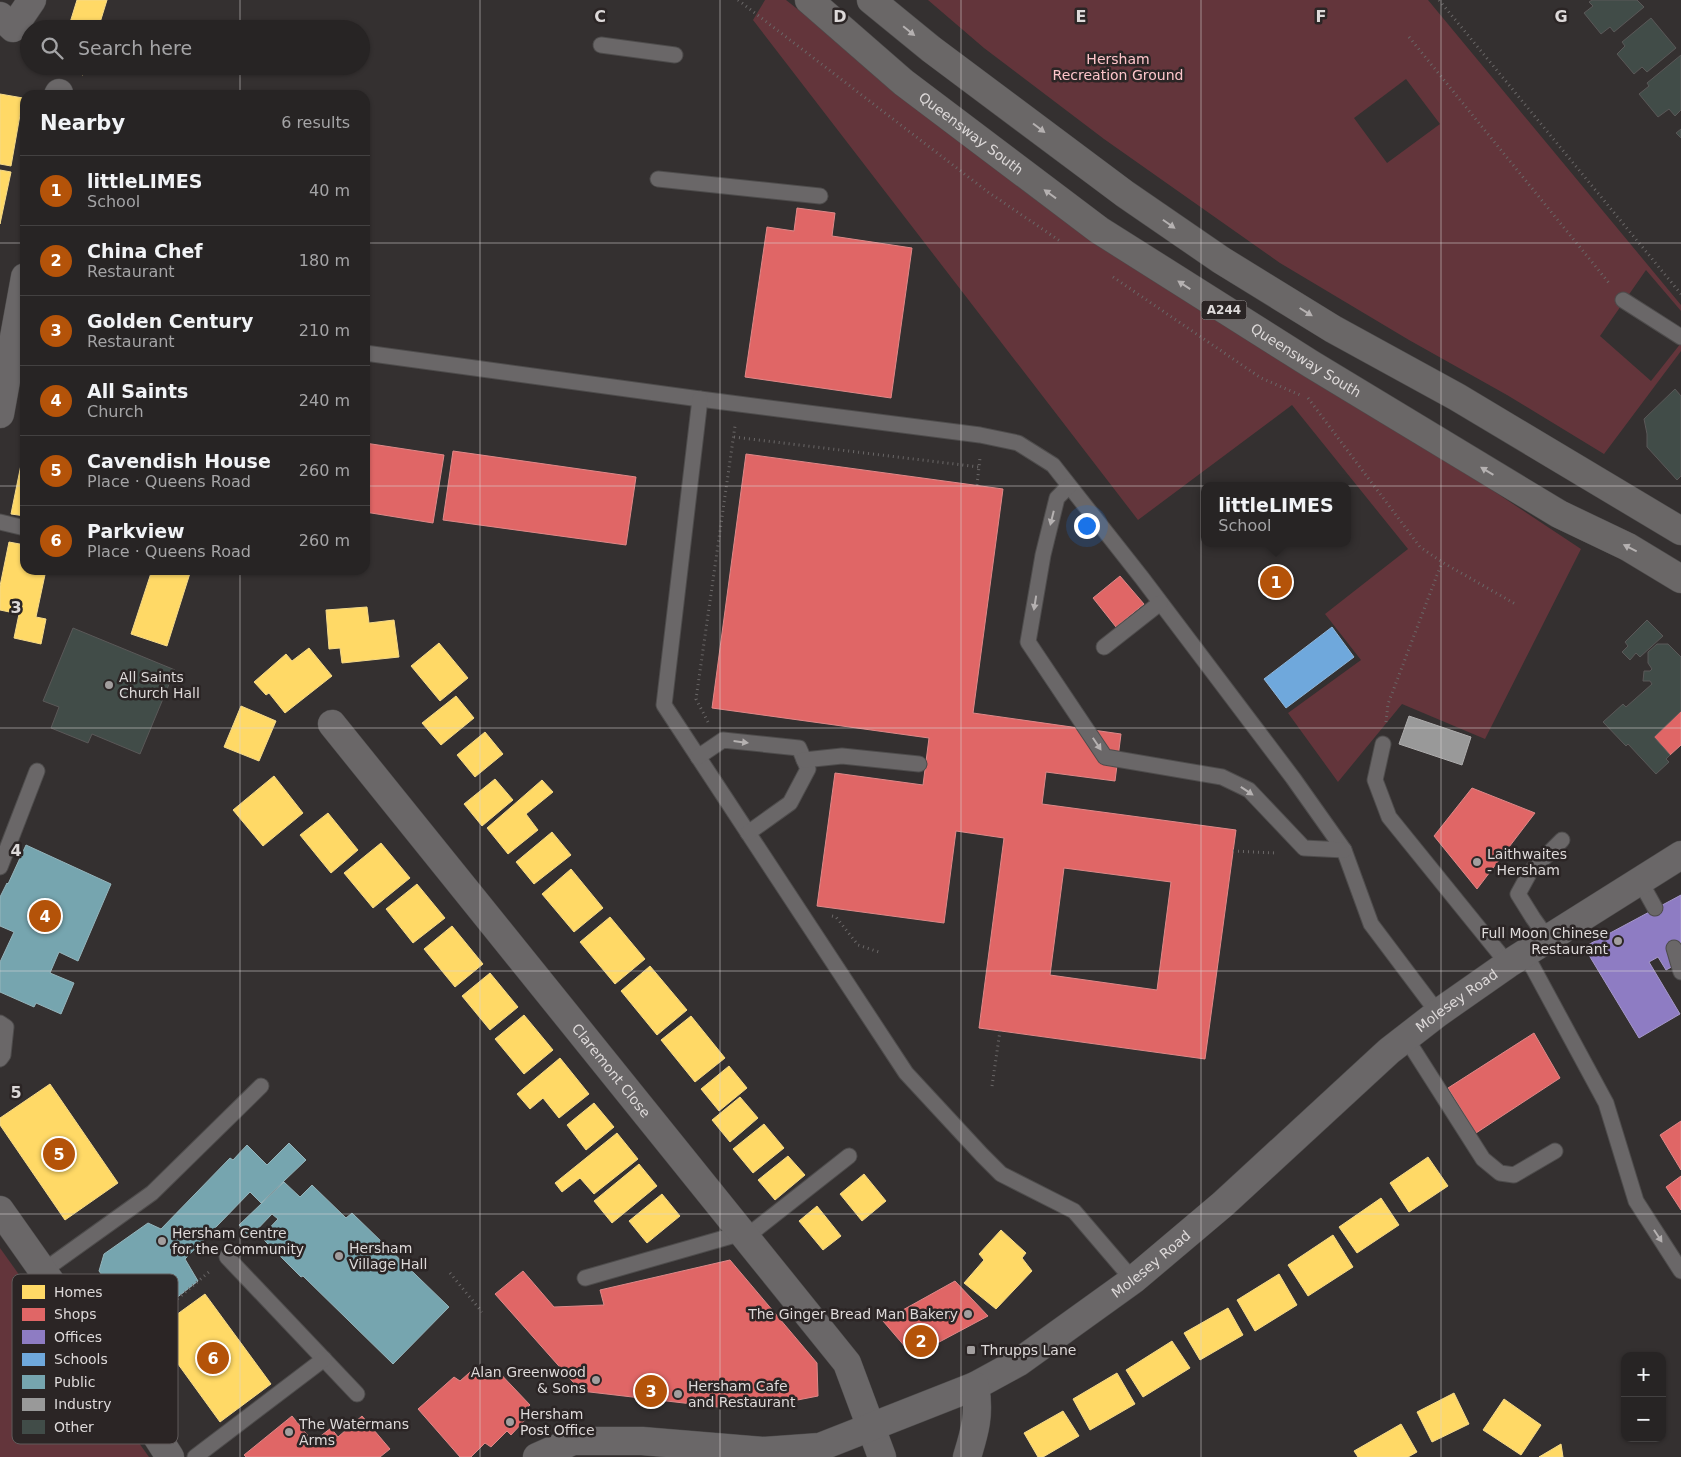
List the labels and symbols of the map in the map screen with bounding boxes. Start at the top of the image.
text: C [594,7,606,26]
text: D [833,7,847,26]
text: E [1076,7,1086,26]
text: F [1316,7,1326,26]
text: G [1554,7,1568,26]
one-way arrow [902,25,915,36]
park label: Hersham Recreation Ground [1053,51,1183,83]
street label: Queensway South [916,89,1026,178]
one-way arrow [1032,123,1045,134]
one-way arrow [1043,189,1057,199]
one-way arrow [1163,220,1176,229]
one-way arrow [1178,280,1191,290]
road number: A244 [1202,300,1246,320]
one-way arrow [1300,308,1313,317]
street label: Queensway South [1248,320,1364,400]
one-way arrow [1480,466,1493,475]
one-way arrow [1048,511,1056,526]
your location [1074,513,1100,539]
one-way arrow [1622,544,1637,552]
pin: 1 [1260,563,1292,601]
one-way arrow [1030,596,1038,612]
text: 3 [10,598,22,617]
place label: All Saints Church Hall [119,669,200,701]
marker: All Saints Church Hall [103,679,115,691]
one-way arrow [733,738,749,746]
one-way arrow [1092,738,1102,751]
one-way arrow [1240,786,1254,795]
text: 4 [10,841,22,860]
place label: Laithwaites - Hersham [1487,846,1567,878]
marker: Laithwaites - Hersham [1471,856,1483,868]
pin: 4 [29,897,61,935]
place label: Full Moon Chinese Restaurant [1481,925,1608,957]
marker: Full Moon Chinese Restaurant [1612,935,1624,947]
street label: Molesey Road [1412,966,1501,1035]
street label: Claremont Close [569,1020,654,1120]
text: 5 [10,1083,22,1102]
pin: 5 [43,1135,75,1173]
place label: Hersham Centre for the Community [172,1225,304,1257]
street label: Molesey Road [1108,1227,1194,1301]
one-way arrow [1654,1229,1663,1242]
marker: Hersham Centre for the Community [156,1235,168,1247]
place label: Hersham Village Hall [349,1240,427,1272]
marker: Hersham Village Hall [333,1250,345,1262]
legend [12,1274,178,1444]
text: Homes [54,1284,103,1300]
text: Shops [54,1306,97,1322]
place label: The Ginger Bread Man Bakery [747,1306,958,1322]
marker: The Ginger Bread Man Bakery [962,1308,974,1320]
pin: 2 [905,1322,937,1360]
text: Offices [54,1329,102,1345]
pin: 6 [197,1339,229,1377]
place label: Thrupps Lane [980,1342,1076,1358]
marker: Thrupps Lane [965,1344,977,1356]
text: Schools [54,1351,108,1367]
place label: Alan Greenwood & Sons [471,1364,586,1396]
pin: 3 [635,1372,667,1410]
text: Public [54,1374,95,1390]
marker: Alan Greenwood & Sons [590,1374,602,1386]
place label: Hersham Cafe and Restaurant [688,1378,796,1410]
marker: Hersham Cafe and Restaurant [672,1388,684,1400]
text: Industry [54,1396,112,1412]
place label: Hersham Post Office [520,1406,595,1438]
place label: The Watermans Arms [298,1416,409,1448]
marker: Hersham Post Office [504,1416,516,1428]
text: Other [54,1419,94,1435]
marker: The Watermans Arms [283,1426,295,1438]

